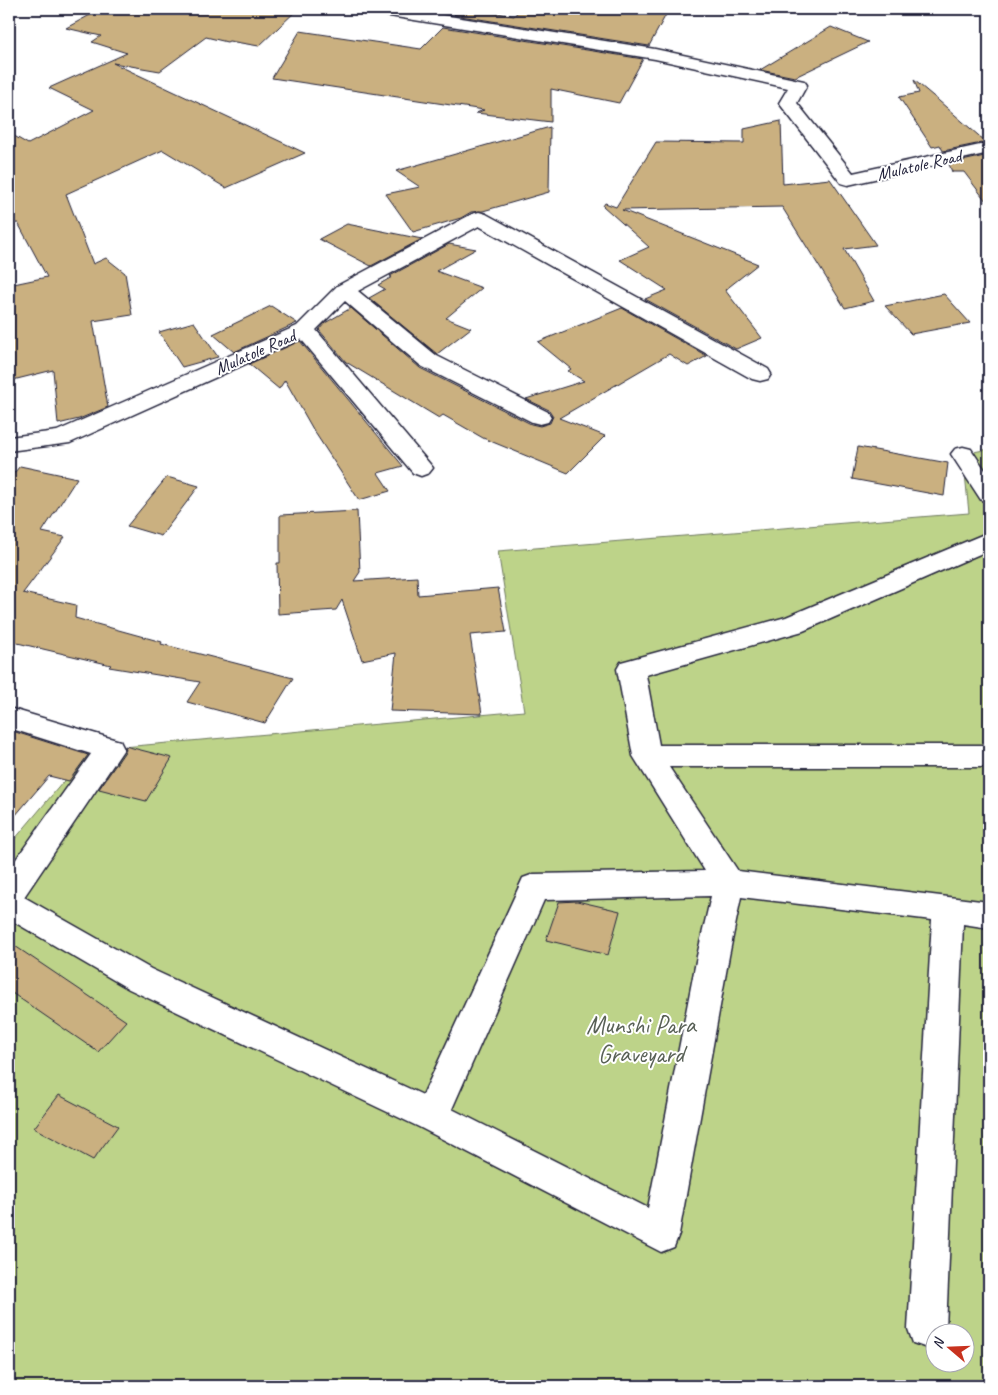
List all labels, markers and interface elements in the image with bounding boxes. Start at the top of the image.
street label: Mulatole Road [875,144,966,185]
street label: Mulatole Road [211,323,301,379]
park label: Munshi Para Graveyard [586,1009,698,1070]
north arrow [926,1322,976,1372]
text: N [929,1335,948,1351]

